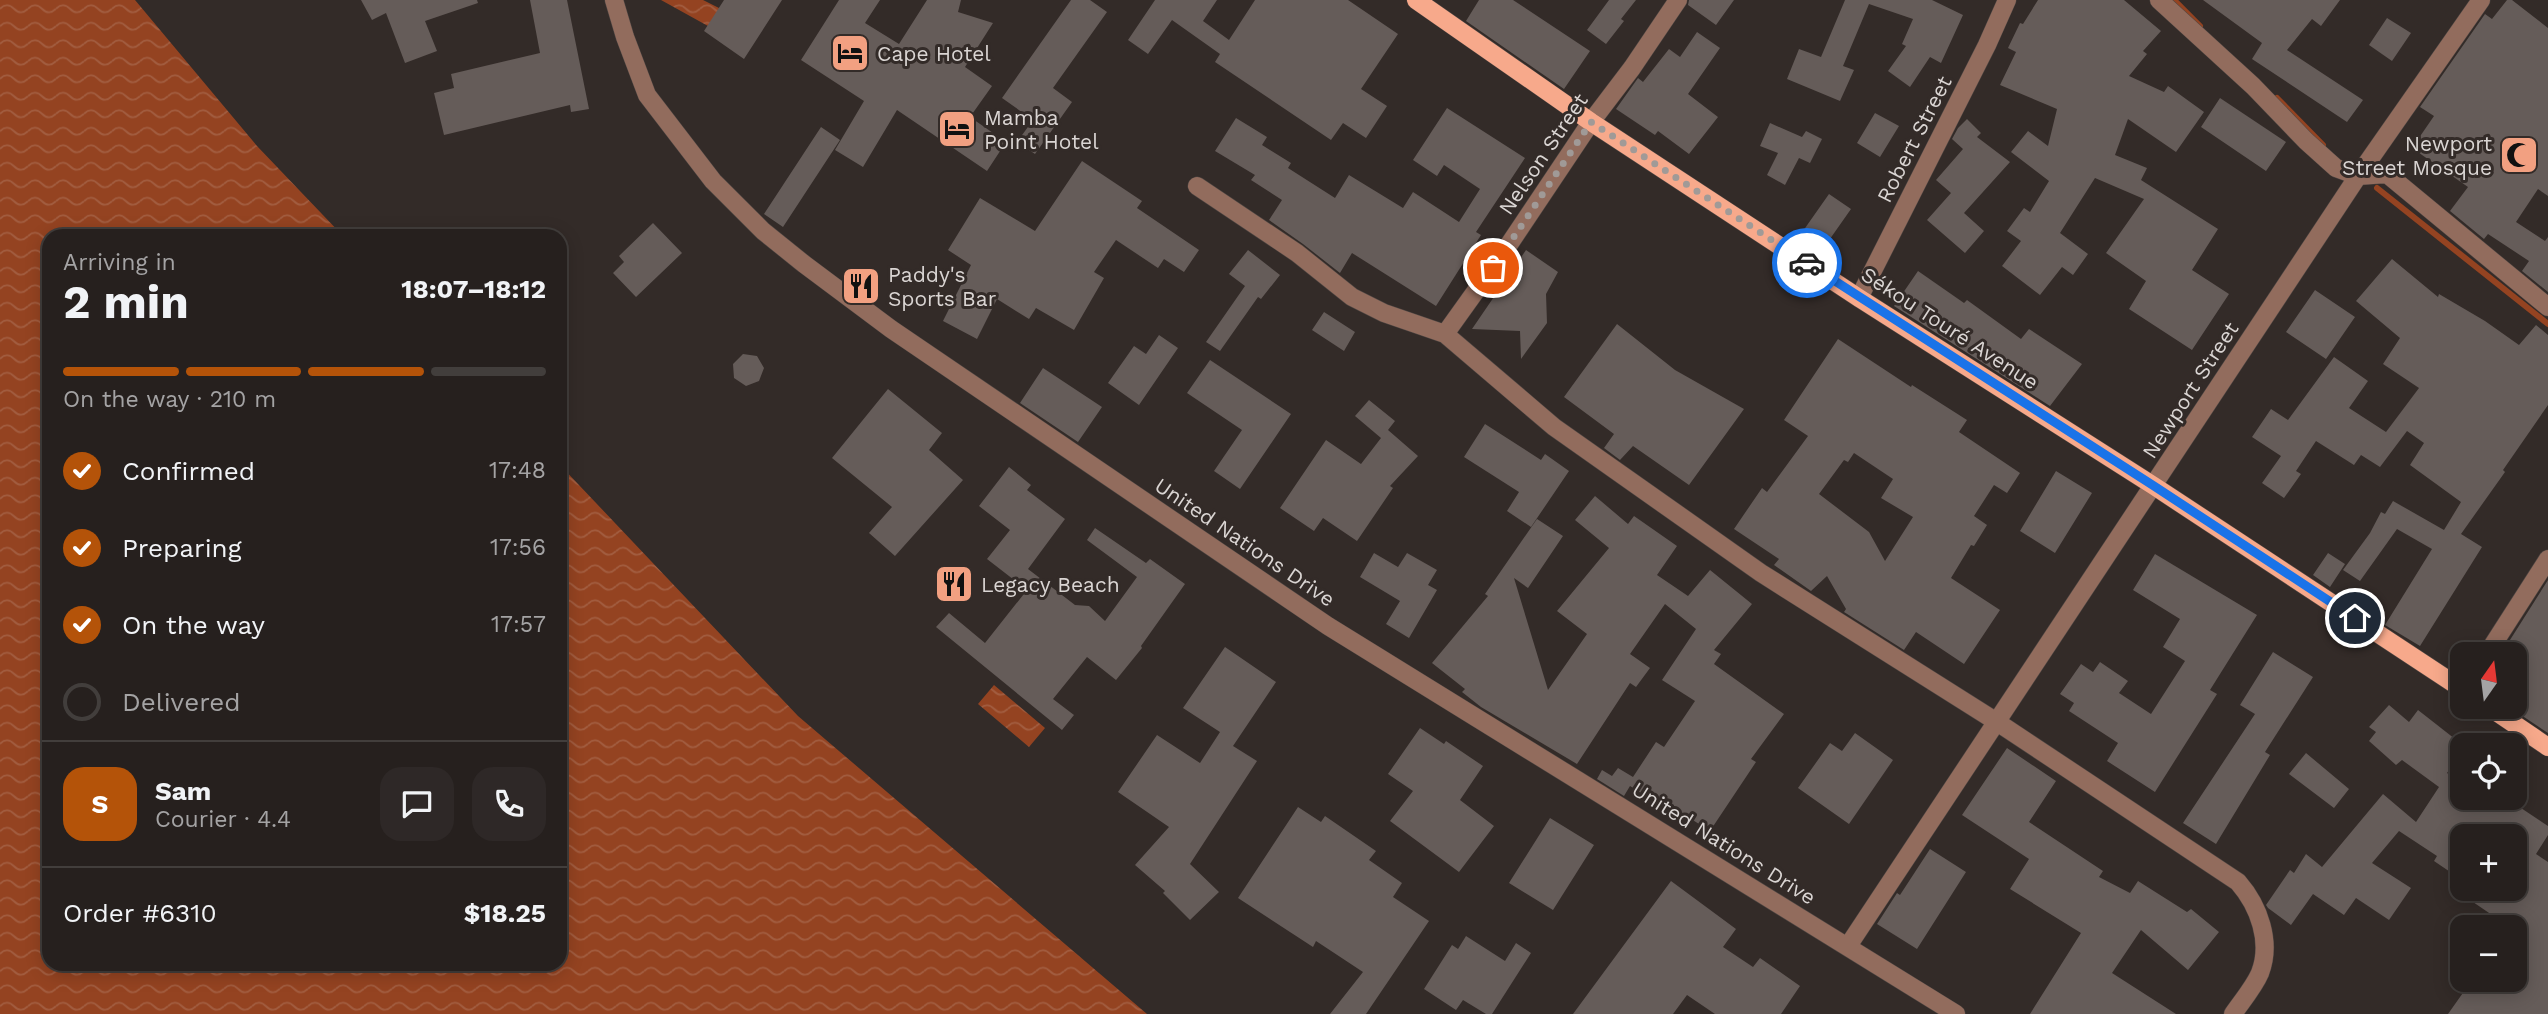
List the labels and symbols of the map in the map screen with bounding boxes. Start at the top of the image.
hotel icon: Cape Hotel [829,32,871,74]
place label: Cape Hotel [877,41,991,66]
street label: Robert Street [1871,71,1957,206]
street label: Nelson Street [1493,88,1593,219]
place label: Mamba Point Hotel [984,105,1099,154]
hotel icon: Mamba Point Hotel [936,108,978,150]
place label: Newport Street Mosque [2342,131,2492,180]
mosque icon: Newport Street Mosque [2498,134,2540,176]
courier [1772,228,1842,298]
pin [1463,238,1523,298]
street label: Sékou Touré Avenue [1857,261,2043,395]
place label: Paddy's Sports Bar [888,262,997,311]
restaurant icon: Paddy's Sports Bar [840,265,882,307]
street label: Newport Street [2137,317,2243,463]
street label: United Nations Drive [1150,472,1340,612]
restaurant icon: Legacy Beach [933,563,975,605]
place label: Legacy Beach [981,572,1120,597]
pin [2325,588,2385,648]
north arrow [2450,642,2527,719]
street label: United Nations Drive [1628,776,1820,910]

